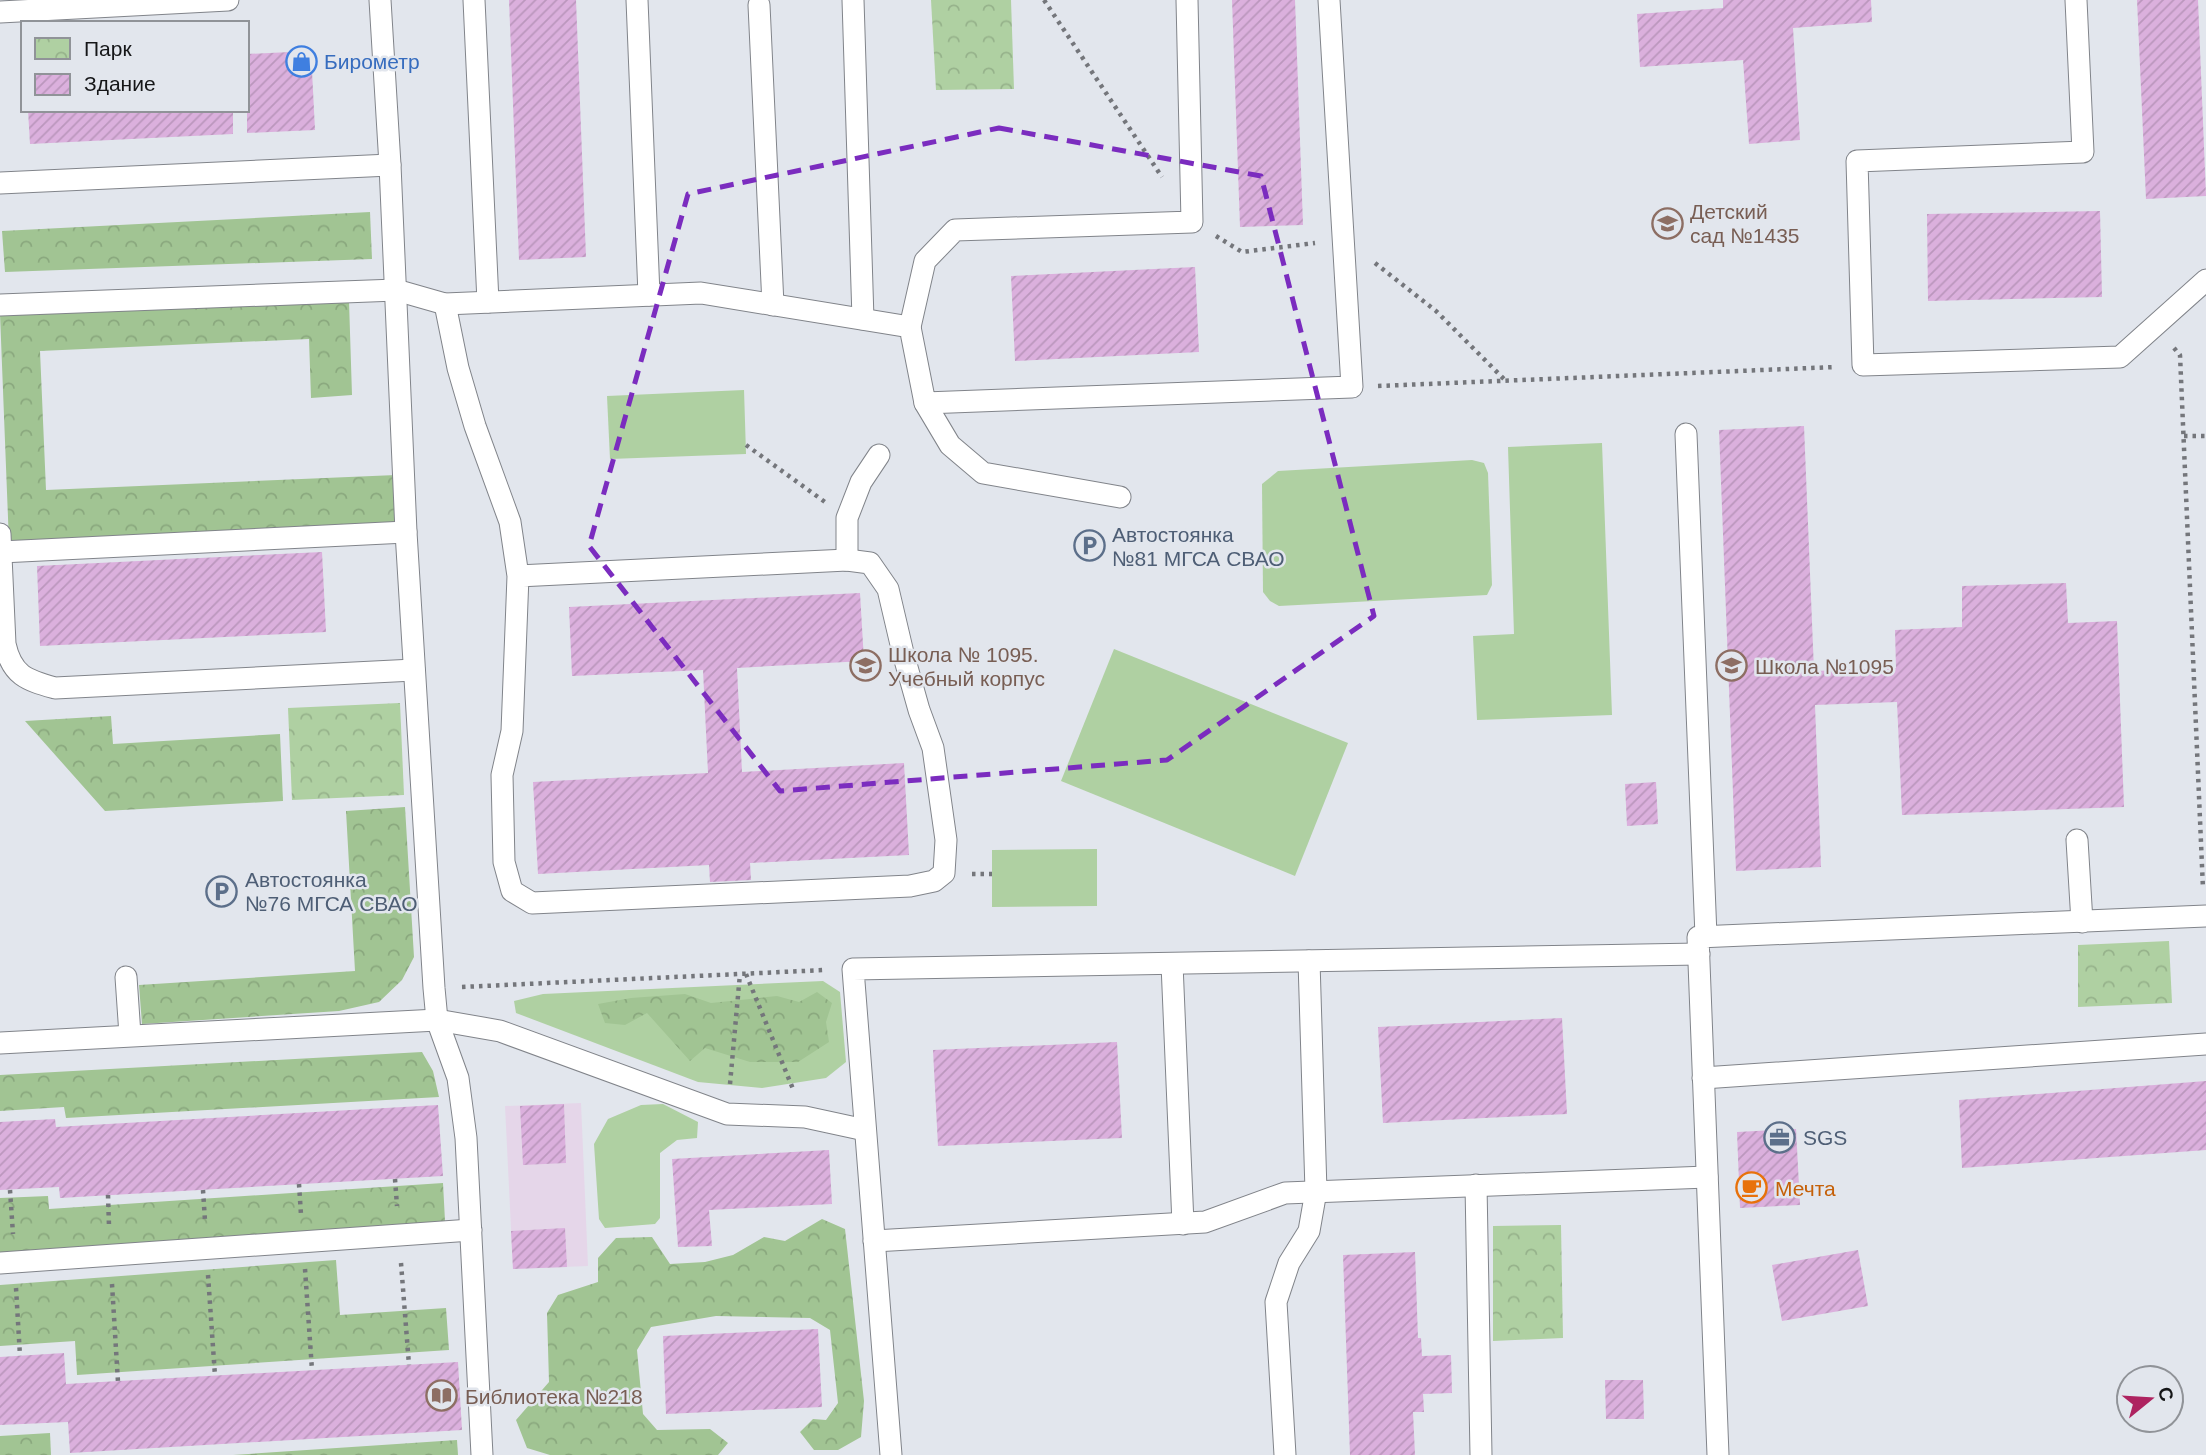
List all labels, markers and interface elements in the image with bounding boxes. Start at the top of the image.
legend [21,21,248,112]
text: Парк [84,37,132,60]
shop icon: Бирометр [284,44,318,78]
place label: Бирометр [324,50,420,73]
text: Здание [84,72,156,95]
place label: Детский сад №1435 [1690,200,1800,247]
school or university icon: Детский сад №1435 [1650,206,1684,240]
place label: Автостоянка №81 МГСА СВАО [1112,523,1285,570]
parking icon: Автостоянка №81 МГСА СВАО [1072,529,1106,563]
place label: Школа № 1095. Учебный корпус [888,643,1045,690]
school or university icon: Школа № 1095. Учебный корпус [848,649,882,683]
school or university icon: Школа №1095 [1715,649,1749,683]
place label: Школа №1095 [1755,655,1894,678]
place label: Автостоянка №76 МГСА СВАО [245,868,418,915]
parking icon: Автостоянка №76 МГСА СВАО [205,874,239,908]
office icon: SGS [1763,1120,1797,1154]
place label: SGS [1803,1126,1847,1149]
cafe icon: Мечта [1735,1171,1769,1205]
place label: Мечта [1775,1177,1836,1200]
north arrow [2115,1364,2185,1434]
library icon: Библиотека №218 [425,1379,459,1413]
text: С [2154,1384,2178,1404]
place label: Библиотека №218 [465,1385,643,1408]

